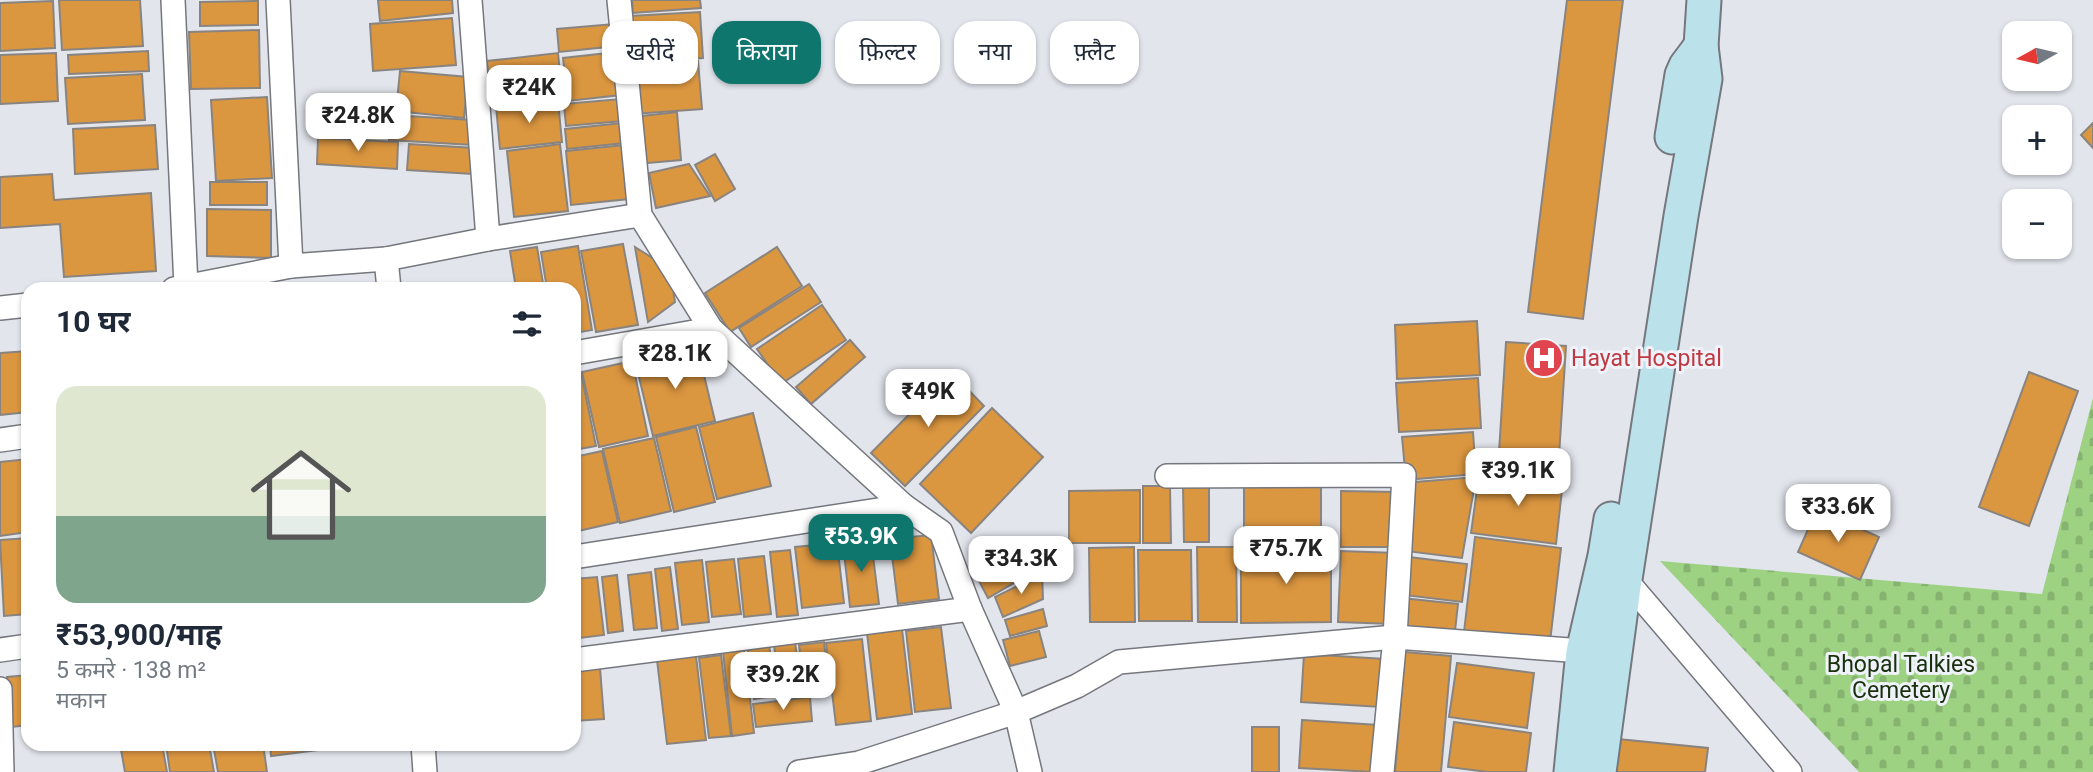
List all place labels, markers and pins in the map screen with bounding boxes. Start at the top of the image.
pin: ₹24K [488,66,570,125]
pin: ₹24.8K [301,94,415,153]
pin: ₹28.1K [618,332,732,391]
hospital icon: Hayat Hospital [1523,337,1565,379]
place label: Hayat Hospital [1571,345,1722,372]
pin: ₹49K [887,370,969,429]
pin: ₹39.1K [1461,448,1575,508]
pin: ₹33.6K [1781,484,1895,544]
pin: ₹53.9K [804,514,918,574]
pin: ₹75.7K [1229,526,1343,586]
pin: ₹34.3K [964,536,1078,596]
pin: ₹39.2K [726,652,840,712]

